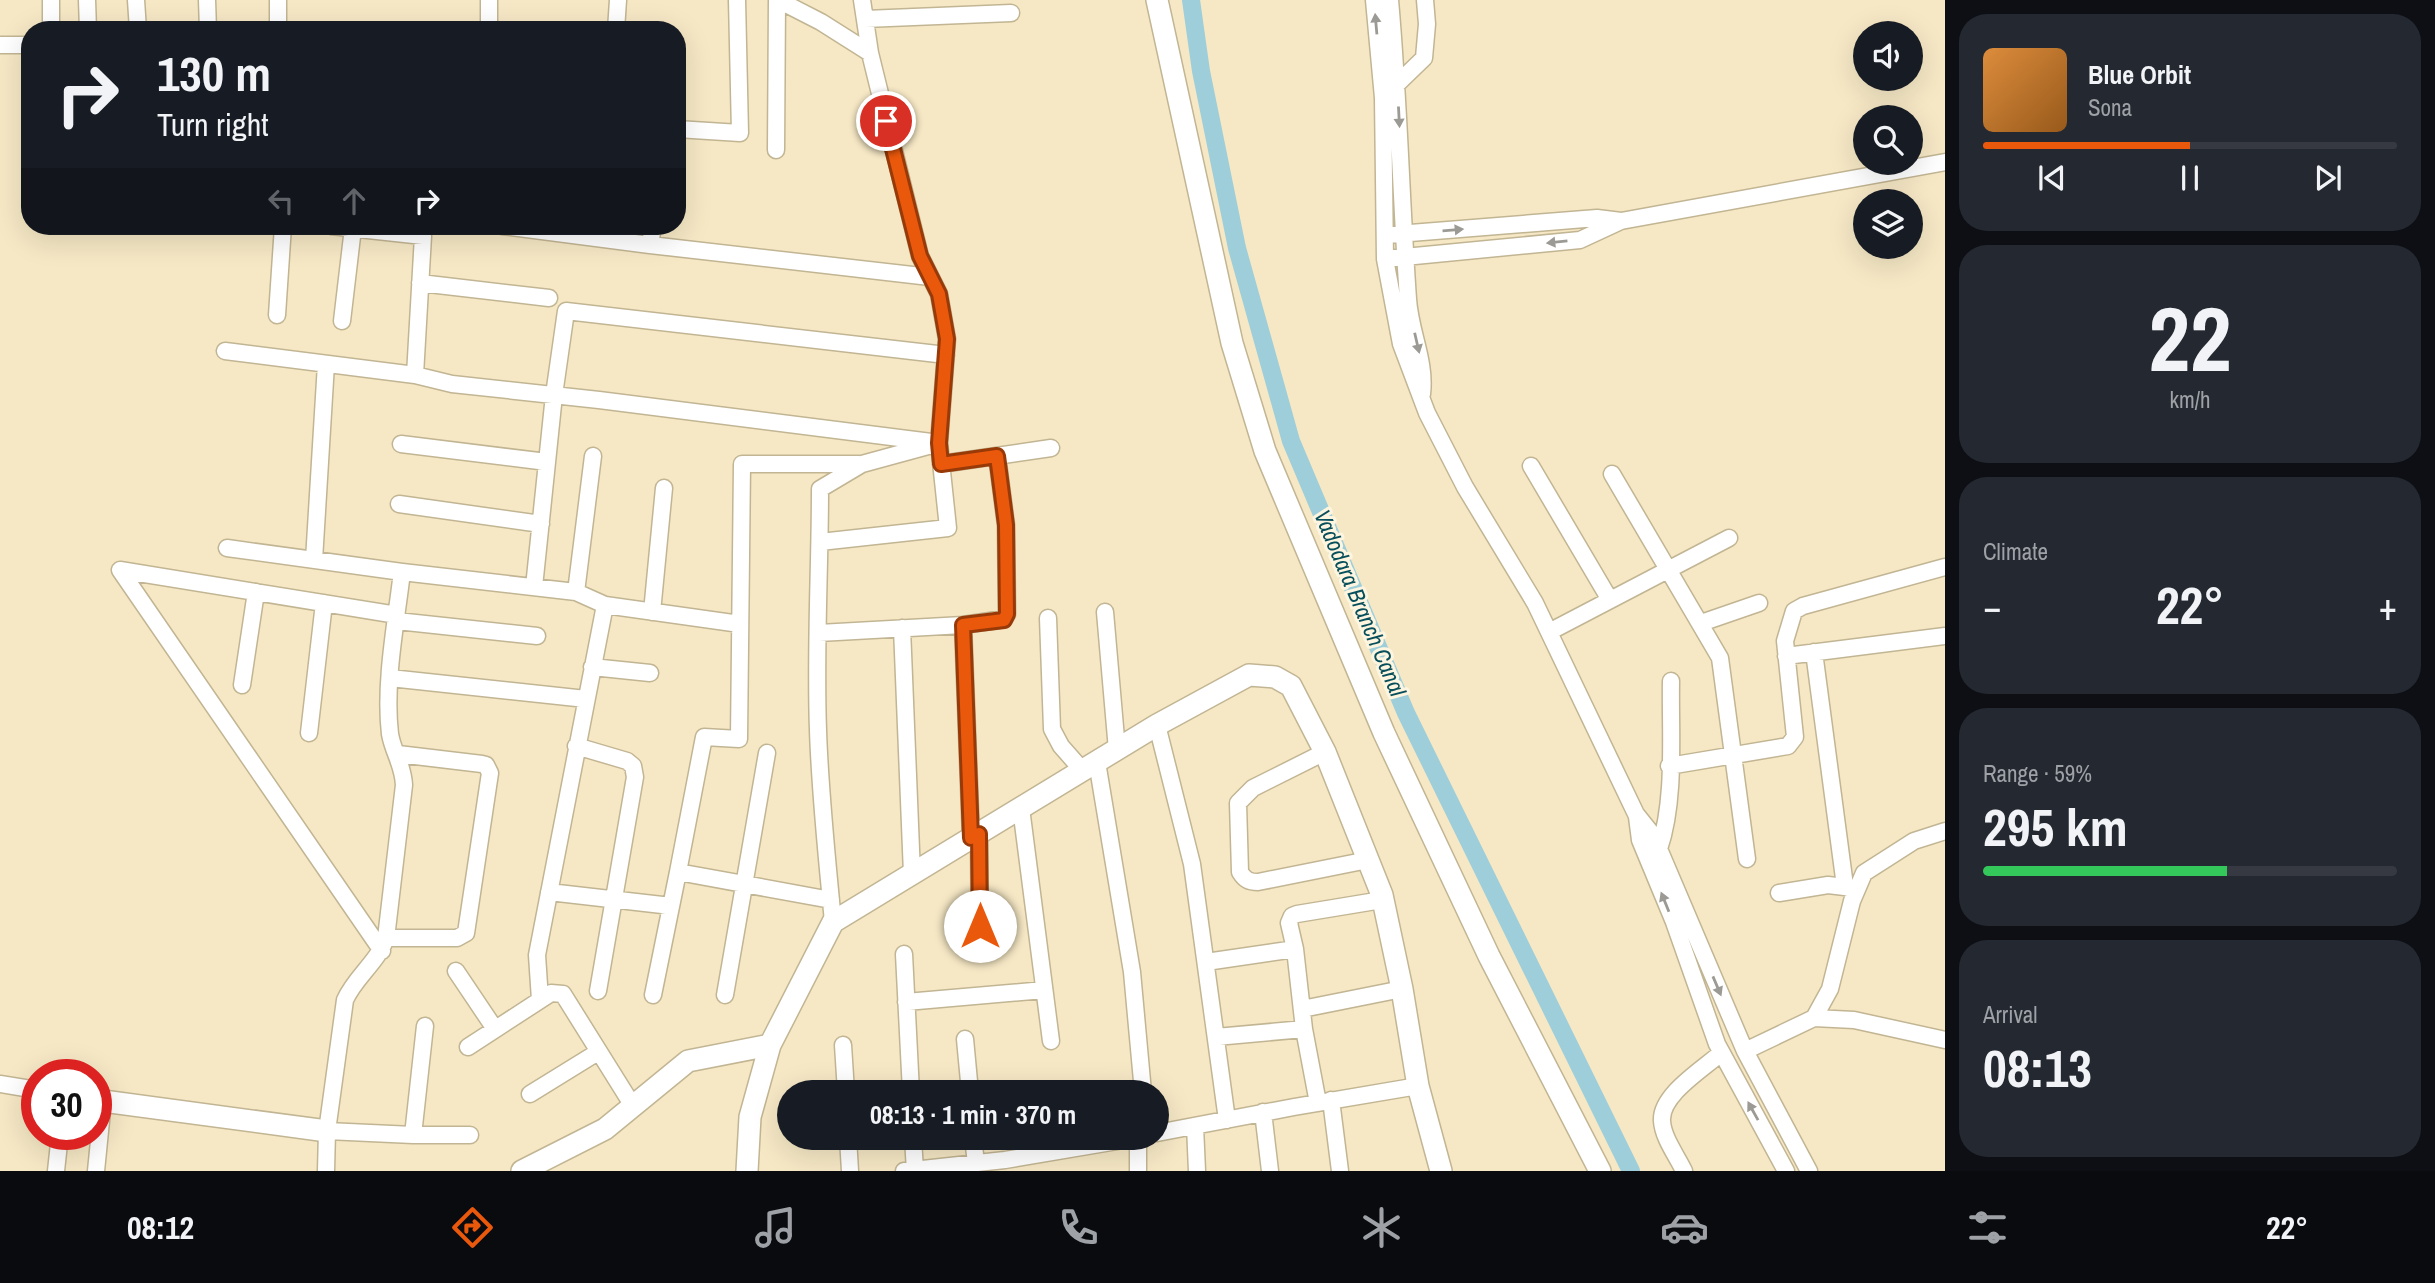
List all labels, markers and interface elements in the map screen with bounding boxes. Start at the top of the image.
one-way arrow [1370,13,1381,35]
map controls [1853,21,1923,259]
button: sound [1853,21,1923,91]
text: 130 m [157,40,271,106]
icon: right [42,49,133,140]
text: Blue Orbit [2088,57,2191,92]
pin [856,91,916,151]
text: Sona [2088,92,2132,123]
icon: arrive [867,102,905,140]
text: Turn right [157,103,269,146]
button: search [1853,105,1923,175]
one-way arrow [1394,106,1405,128]
icon: previous [2033,159,2071,197]
icon: pause [2171,159,2209,197]
icon: next [2309,159,2347,197]
icon: left [262,182,300,220]
icon: ahead [335,182,373,220]
icon: right [408,182,446,220]
button: layers [1853,189,1923,259]
one-way arrow [1442,224,1464,235]
one-way arrow [1546,237,1568,248]
text: 22 [2149,277,2232,399]
one-way arrow [1411,332,1422,354]
text: km/h [2170,384,2210,415]
water label: Vadodara Branch Canal [1307,505,1414,701]
text: Climate [1983,536,2048,567]
text: 22° [2156,570,2224,640]
text: − [1983,581,2001,632]
text: + [2379,581,2397,632]
text: Range · 59% [1983,758,2092,789]
text: 295 km [1983,792,2128,862]
position arrow [943,889,1017,963]
one-way arrow [1659,892,1671,912]
one-way arrow [1711,976,1723,996]
text: Arrival [1983,999,2038,1030]
text: 08:13 [1983,1033,2092,1103]
speed limit sign: 30 [21,1059,112,1150]
text: 08:13 · 1 min · 370 m [870,1097,1076,1132]
one-way arrow [1747,1102,1759,1121]
icon: directions [448,1203,497,1252]
icon: music [751,1203,800,1252]
icon: phone [1054,1203,1103,1252]
icon: climate [1357,1203,1406,1252]
icon: car [1660,1203,1709,1252]
icon: filters [1963,1203,2012,1252]
text: 08:12 [127,1206,194,1249]
text: 22° [2266,1206,2308,1249]

